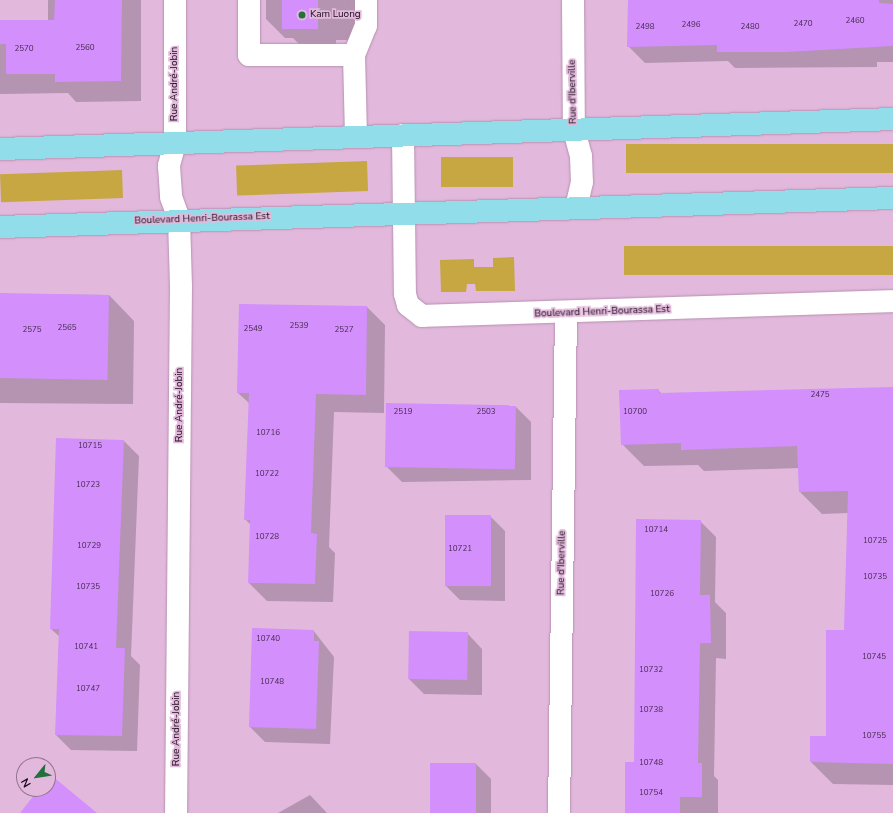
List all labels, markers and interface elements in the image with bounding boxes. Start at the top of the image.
place label: Kam Luong [310,9,361,21]
marker: Kam Luong [297,10,307,20]
house number: 2460 [845,16,865,26]
house number: 2470 [793,19,813,29]
house number: 2496 [681,20,701,30]
house number: 2498 [635,22,655,32]
house number: 2480 [740,22,760,32]
house number: 2560 [75,43,95,53]
house number: 2570 [14,44,34,54]
street label: Rue André-Jobin [169,47,181,121]
street label: Rue d'Iberville [566,60,580,124]
street label: Boulevard Henri-Bourassa Est [134,211,270,227]
street label: Boulevard Henri-Bourassa Est [534,304,670,320]
house number: 2539 [289,321,309,331]
house number: 2565 [57,323,77,333]
house number: 2549 [243,324,263,334]
house number: 2575 [22,325,42,335]
house number: 2527 [334,325,354,335]
street label: Rue André-Jobin [174,368,186,442]
house number: 2475 [810,390,830,400]
house number: 2519 [393,407,413,417]
house number: 2503 [476,407,496,417]
house number: 10700 [623,407,647,417]
house number: 10716 [256,428,280,438]
house number: 10715 [78,441,102,451]
house number: 10722 [255,469,279,479]
house number: 10723 [76,480,100,490]
house number: 10714 [644,525,668,535]
street label: Rue d'Iberville [555,531,569,595]
house number: 10728 [255,532,279,542]
house number: 10725 [863,536,887,546]
house number: 10729 [77,541,101,551]
house number: 10721 [448,544,472,554]
house number: 10735 [863,572,887,582]
house number: 10735 [76,582,100,592]
house number: 10726 [650,589,674,599]
house number: 10740 [256,634,280,644]
house number: 10741 [74,642,98,652]
house number: 10745 [862,652,886,662]
house number: 10732 [639,665,663,675]
house number: 10748 [260,677,284,687]
house number: 10747 [76,684,100,694]
street label: Rue André-Jobin [171,692,183,766]
house number: 10738 [639,705,663,715]
house number: 10755 [862,731,886,741]
north arrow [16,757,56,797]
house number: 10748 [639,758,663,768]
text: N [17,775,35,790]
house number: 10754 [639,788,663,798]

